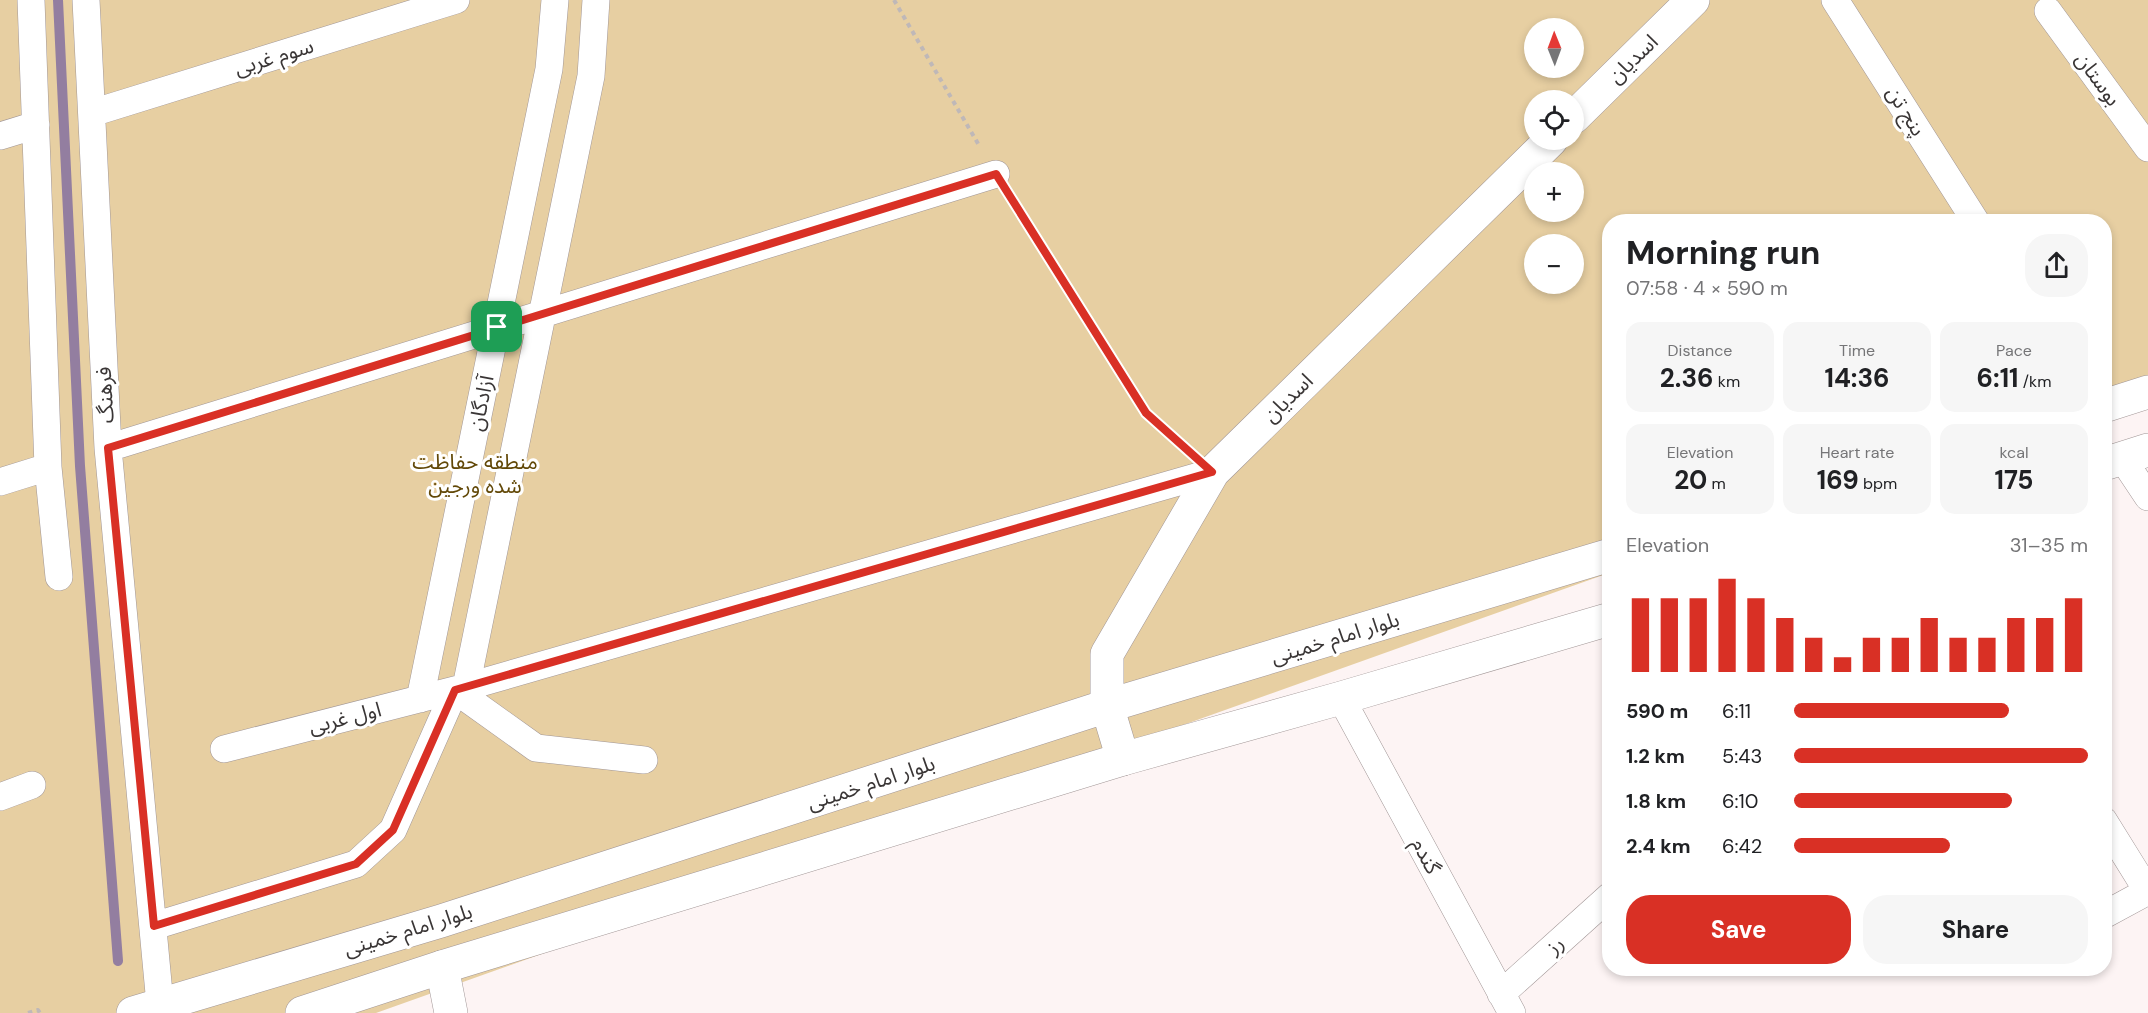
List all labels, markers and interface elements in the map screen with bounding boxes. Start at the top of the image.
north arrow [1524,18,1584,78]
map controls [1524,18,1584,294]
street label: اسدیان [1602,28,1664,90]
street label: سوم غربی [231,32,318,84]
street label: بوستان [2069,46,2127,112]
street label: پنج تن [1879,81,1932,142]
button: locate [1524,90,1584,150]
button: + [1524,162,1584,222]
text: Morning run [1626,231,1820,274]
button: − [1524,234,1584,294]
button: share [2025,234,2088,297]
text: 07:58 · 4 × 590 m [1626,275,1788,301]
pin [471,301,522,352]
icon: arrive [480,310,513,343]
text: Distance [1668,340,1732,361]
text: Time [1839,340,1875,361]
text: Pace [1996,340,2032,361]
text: 2.36 [1660,361,1714,395]
text: 14:36 [1824,361,1890,395]
text: 6:11 [1977,361,2019,395]
street label: فرهنگ [90,366,120,424]
street label: اسدیان [1257,367,1319,429]
text: km [1714,371,1740,392]
text: /km [2019,371,2051,392]
street label: آزادگان [461,372,501,433]
text: Elevation [1667,442,1733,463]
text: Heart rate [1820,442,1894,463]
text: kcal [2000,442,2028,463]
park label: منطقه حفاظت شده ورجین [412,448,538,500]
text: 20 [1674,463,1707,497]
text: 169 [1817,463,1859,497]
text: 175 [1995,463,2033,497]
text: m [1707,473,1726,494]
text: bpm [1859,473,1897,494]
text: Elevation [1626,532,1709,558]
text: 31–35 m [2010,532,2088,558]
street label: بلوار امام خمینی [1267,605,1403,673]
street label: اول غربی [306,695,384,741]
text: 590 m [1626,698,1688,724]
text: 6:11 [1722,698,1751,724]
text: 1.2 km [1626,743,1685,769]
text: 5:43 [1722,743,1762,769]
street label: بلوار امام خمینی [803,749,939,819]
text: 1.8 km [1626,788,1686,814]
text: 6:10 [1722,788,1759,814]
street label: گندم [1403,833,1447,880]
text: 2.4 km [1626,833,1691,859]
text: 6:42 [1722,833,1762,859]
button: Save [1626,895,1851,964]
button: Share [1863,895,2088,964]
street label: بلوار امام خمینی [340,897,476,965]
street label: رز [1539,929,1570,961]

